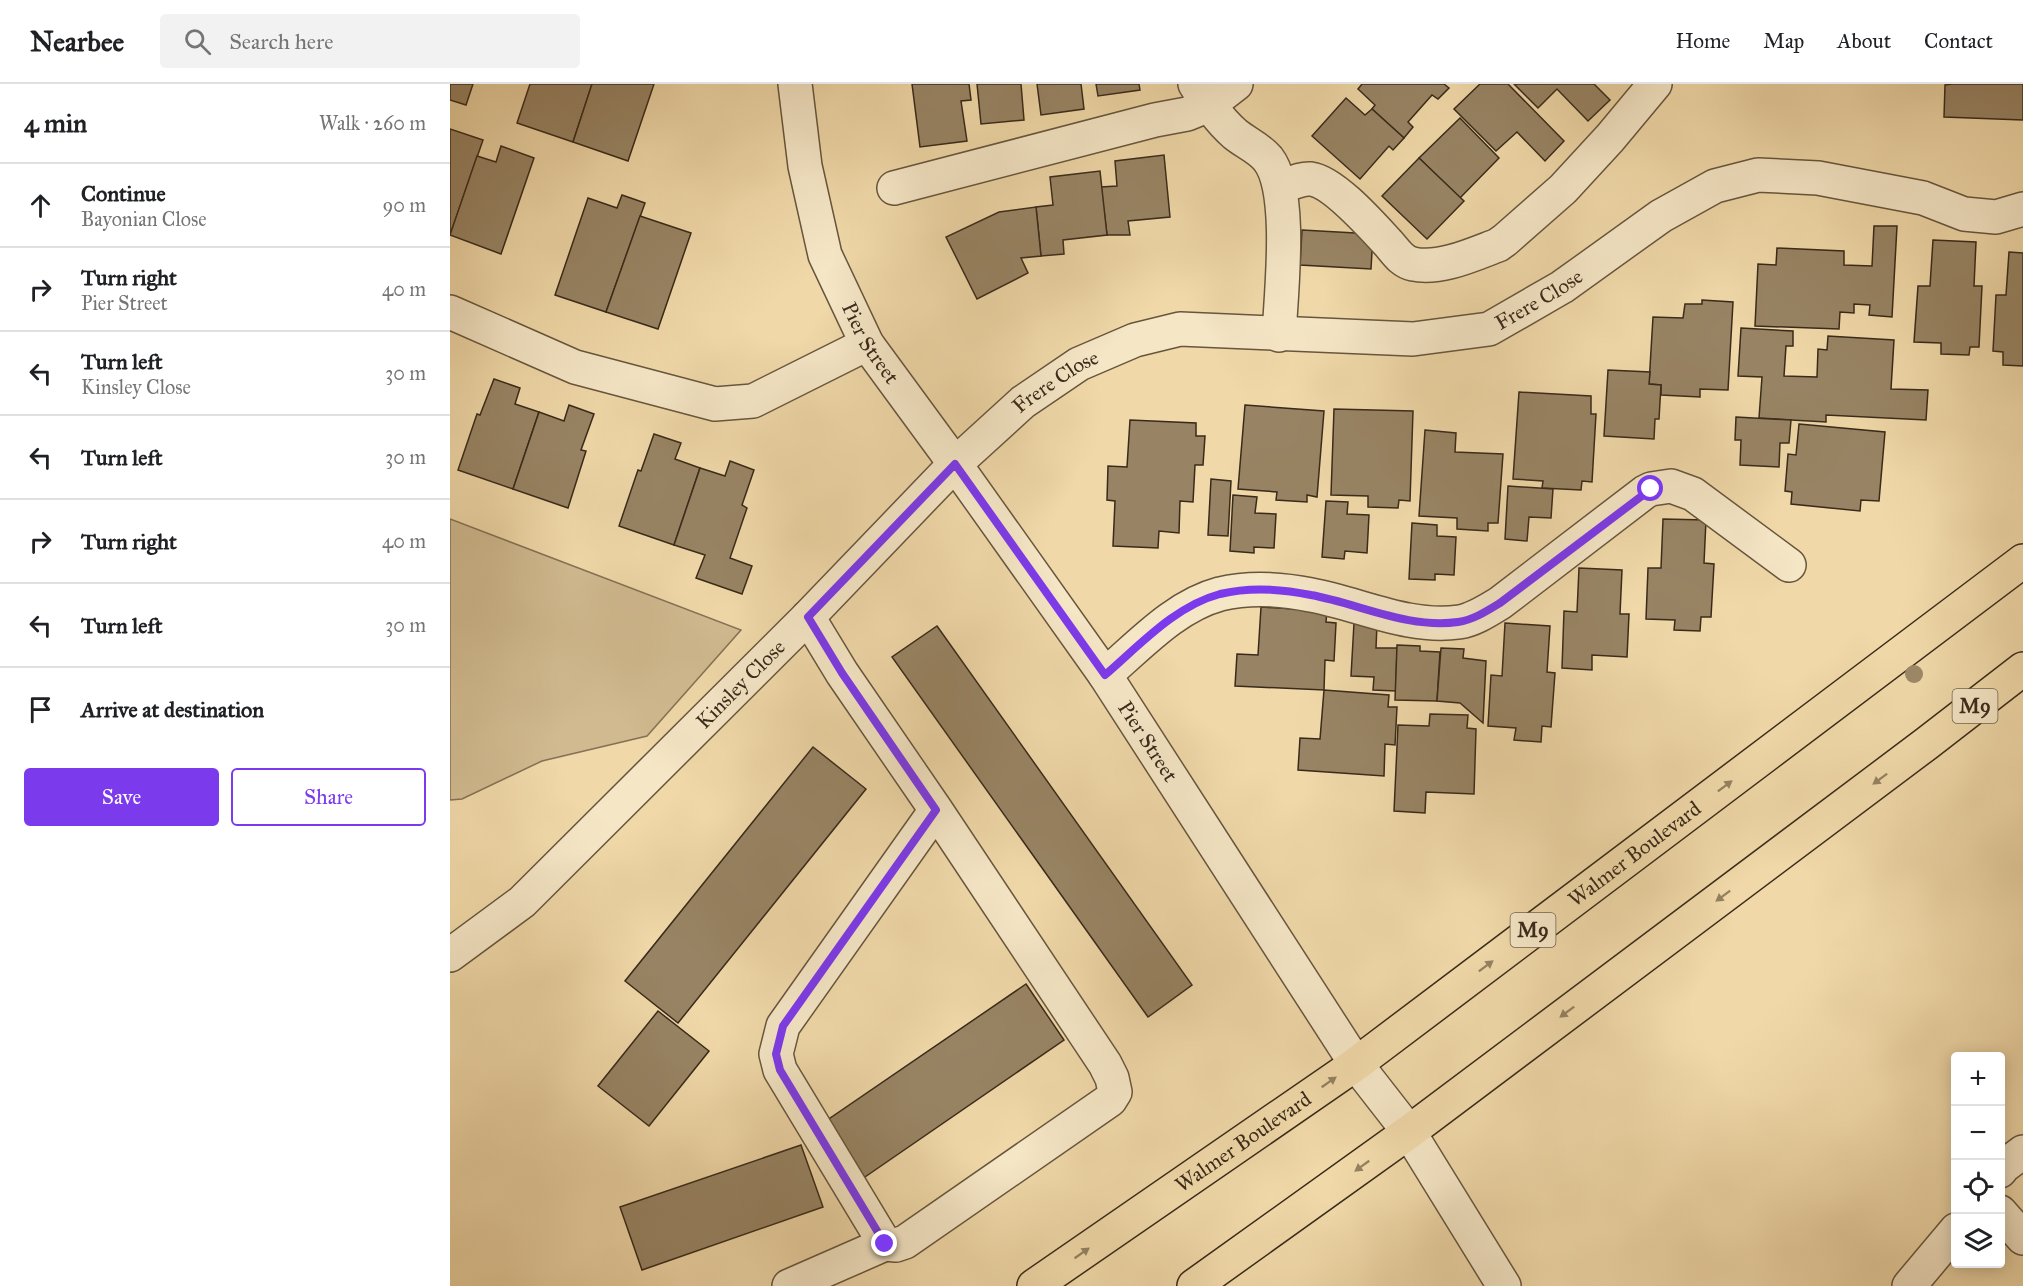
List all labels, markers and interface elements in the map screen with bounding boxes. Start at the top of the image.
search box [160,14,580,68]
text: Nearbee [30,24,124,59]
icon: search [181,25,214,58]
text: Search here [229,28,333,55]
text: Home [1675,28,1730,54]
text: Map [1763,28,1804,54]
text: About [1837,28,1891,54]
text: Contact [1924,28,1993,54]
text: 4 min [24,107,87,139]
text: Walk · 260 m [319,111,426,135]
text: Continue [81,180,166,207]
icon: ahead [24,189,57,222]
text: 90 m [383,193,426,217]
text: Bayonian Close [81,207,207,231]
street label: Frere Close [1490,263,1588,336]
text: Turn right [81,264,177,291]
icon: right [24,273,57,306]
text: 40 m [382,277,426,301]
text: Pier Street [81,291,168,315]
street label: Pier Street [836,298,905,389]
street label: Frere Close [1007,344,1103,419]
text: Turn left [81,348,163,375]
icon: left [24,357,57,390]
text: 30 m [385,361,426,385]
text: Kinsley Close [81,375,191,399]
icon: left [24,441,57,474]
text: Turn left [81,444,163,471]
text: 30 m [385,445,426,469]
route start [1637,475,1663,501]
icon: right [24,525,57,558]
text: Turn right [81,528,177,555]
text: 40 m [382,529,426,553]
icon: left [24,609,57,642]
text: Turn left [81,612,163,639]
text: 30 m [385,613,426,637]
street label: Kinsley Close [691,634,791,734]
road number: M9 [1952,689,1997,723]
icon: arrive [24,693,57,726]
text: Arrive at destination [81,696,264,723]
street label: Pier Street [1112,696,1184,787]
button: Save [24,768,219,826]
button: Share [231,768,426,826]
one-way arrow [1872,773,1888,785]
one-way arrow [1717,779,1733,792]
street label: Walmer Boulevard [1563,795,1706,912]
one-way arrow [1716,889,1731,901]
road number: M9 [1510,913,1556,947]
one-way arrow [1478,961,1493,973]
one-way arrow [1560,1006,1575,1018]
map controls [1951,1052,2005,1268]
button: + [1951,1052,2005,1106]
one-way arrow [1320,1076,1336,1088]
street label: Walmer Boulevard [1170,1086,1317,1198]
button: − [1951,1106,2005,1160]
one-way arrow [1354,1160,1370,1172]
button: locate [1951,1160,2005,1214]
button: layers [1951,1214,2005,1268]
route end [871,1230,897,1256]
one-way arrow [1074,1248,1090,1259]

